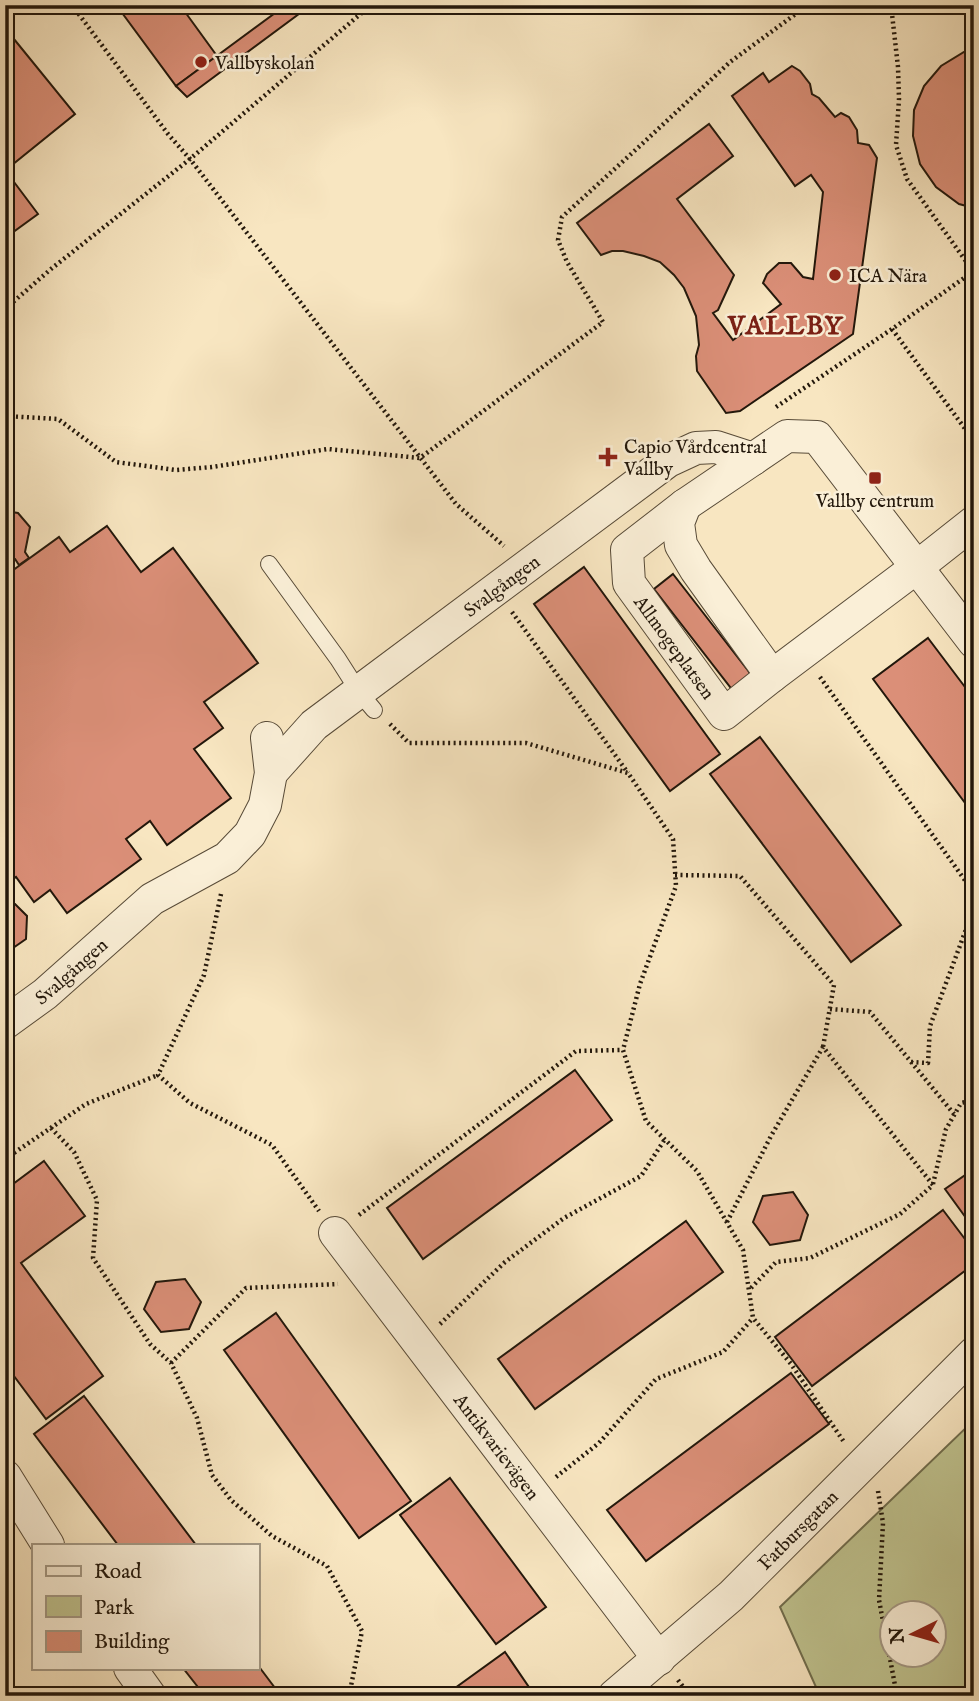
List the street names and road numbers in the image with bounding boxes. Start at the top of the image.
street label: Svalgången [459,551,545,623]
street label: Allmogeplatsen [627,591,719,705]
street label: Svalgången [31,934,114,1011]
street label: Antikvarievägen [447,1389,544,1506]
street label: Fatbursgatan [754,1486,844,1576]

